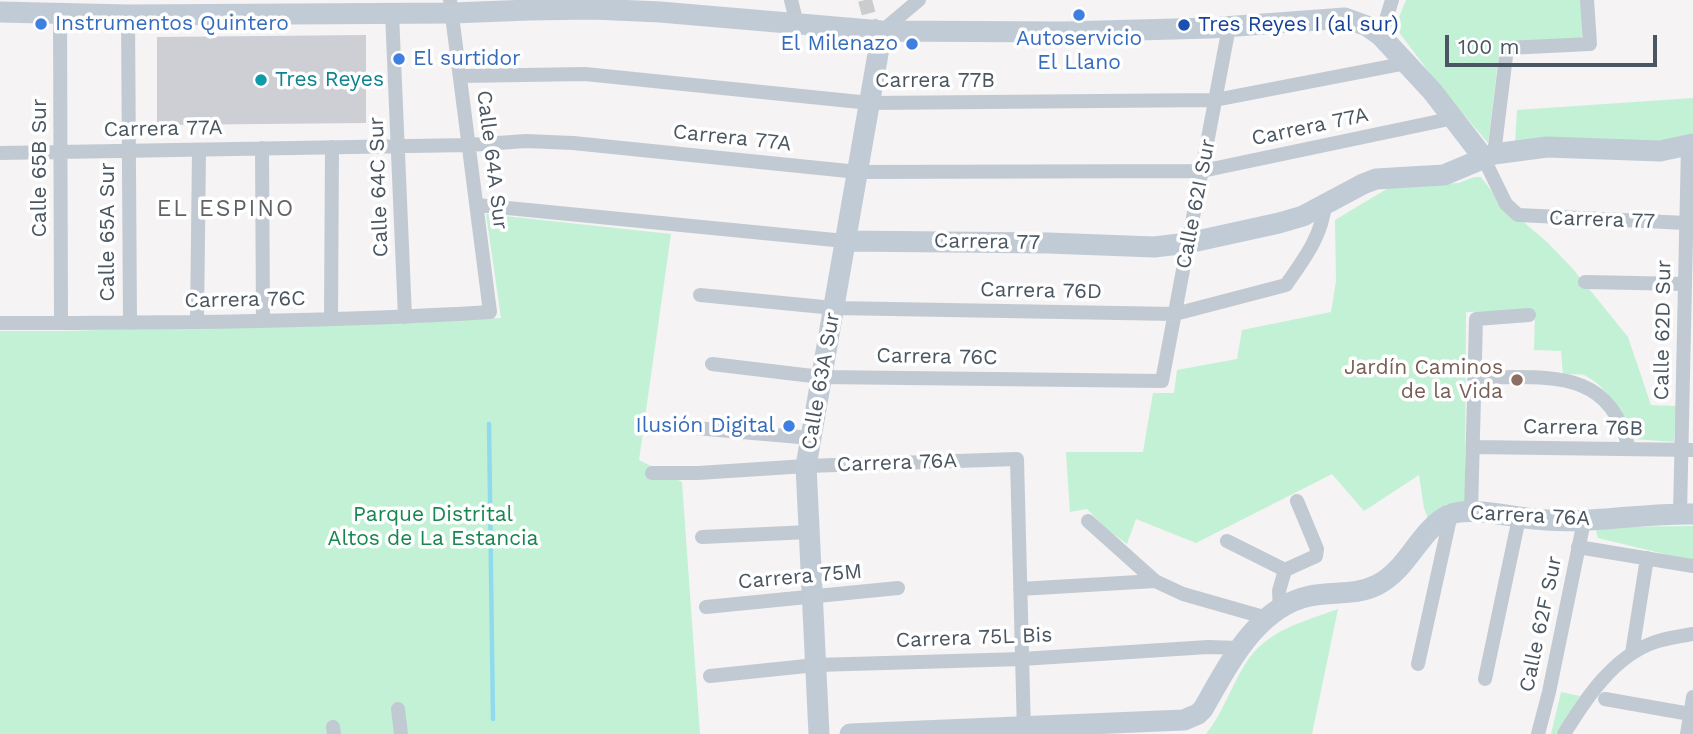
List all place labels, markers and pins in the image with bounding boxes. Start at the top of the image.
marker: Autoservicio El Llano [1071,7,1087,23]
place label: Instrumentos Quintero [55,11,289,37]
place label: Tres Reyes I (al sur) [1198,12,1399,38]
marker: Instrumentos Quintero [33,16,49,32]
marker: Tres Reyes I (al sur) [1176,17,1192,33]
place label: Autoservicio El Llano [1016,26,1142,76]
place label: El Milenazo [780,31,898,57]
marker: El Milenazo [904,36,920,52]
place label: El surtidor [413,46,521,72]
marker: El surtidor [391,51,407,67]
place label: Tres Reyes [275,67,384,93]
marker: Tres Reyes [253,72,269,88]
place label: Jardín Caminos de la Vida [1344,355,1503,405]
marker: Jardín Caminos de la Vida [1509,372,1525,388]
place label: Ilusión Digital [636,413,775,439]
marker: Ilusión Digital [781,418,797,434]

